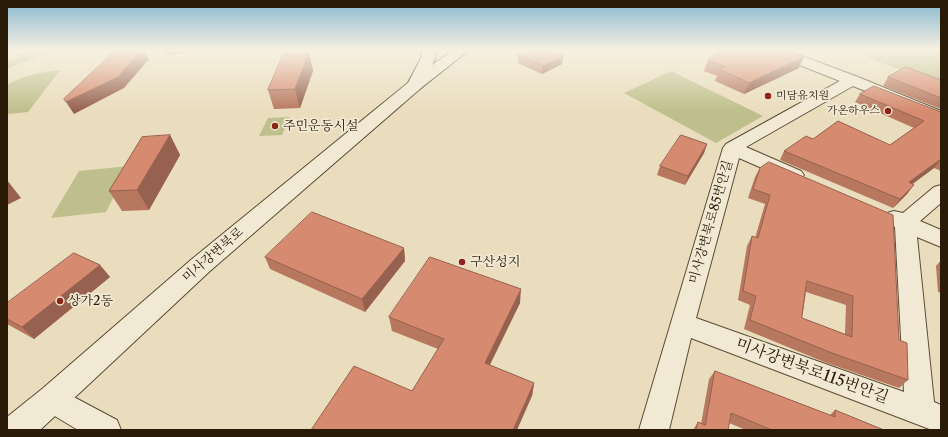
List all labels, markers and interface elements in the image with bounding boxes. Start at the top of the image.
place label: 미담유치원 [776,89,829,103]
marker: 미담유치원 [763,91,773,101]
place label: 가온하우스 [827,104,880,118]
marker: 가온하우스 [883,106,893,116]
place label: 주민운동시설 [283,118,358,134]
marker: 주민운동시설 [270,121,280,131]
street label: 미사강변북로85번안길 [686,158,736,286]
street label: 미사강변북로 [179,224,247,286]
place label: 구산성지 [470,254,520,270]
marker: 구산성지 [457,257,467,267]
place label: 상가2동 [68,293,113,309]
marker: 상가2동 [55,296,65,306]
street label: 미사강변북로115번안길 [733,334,891,408]

